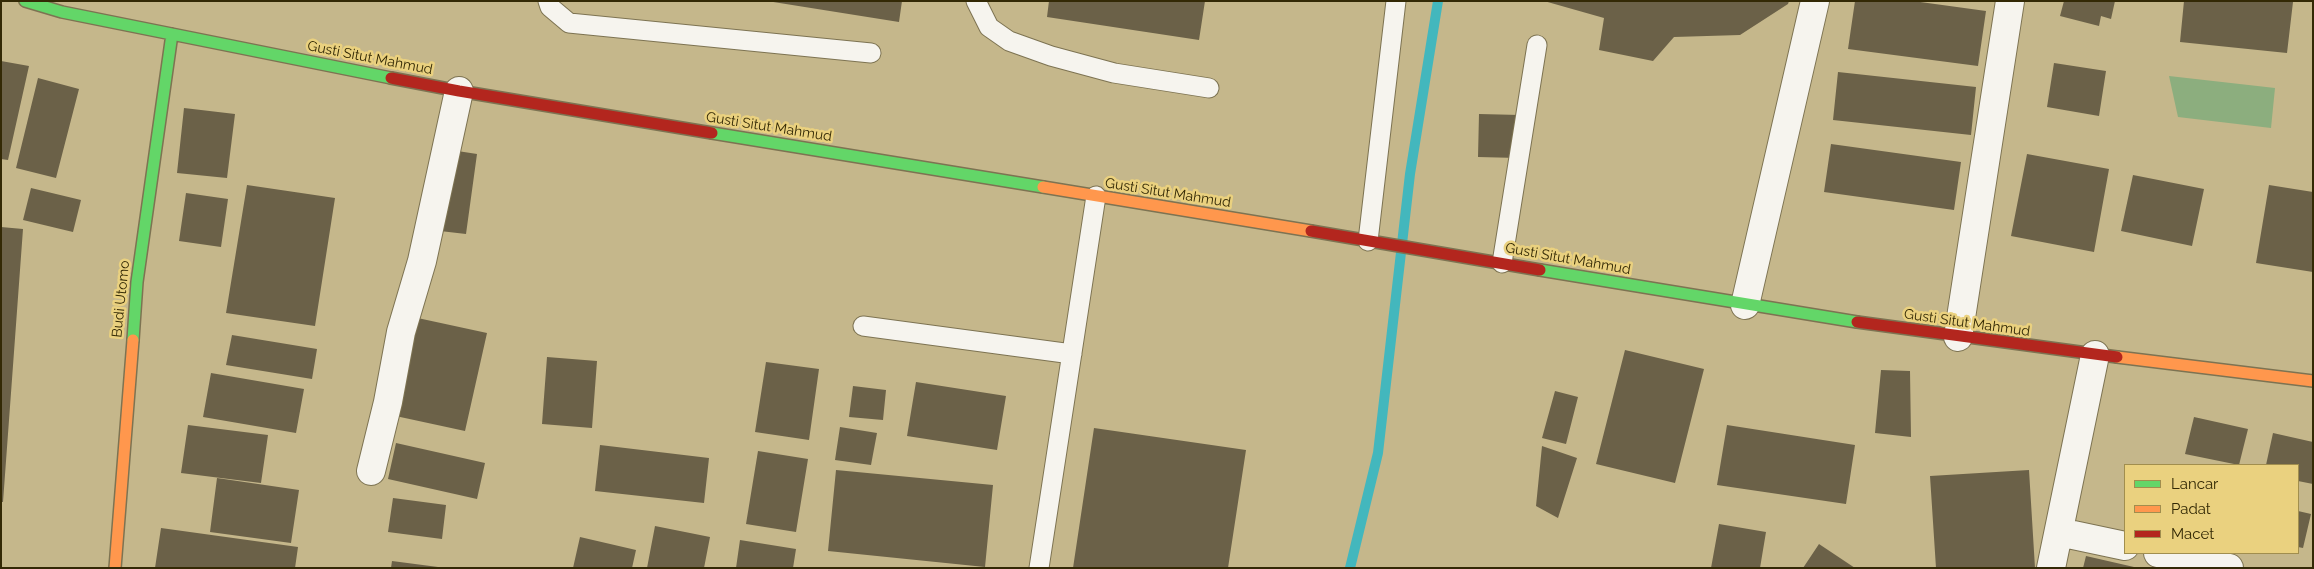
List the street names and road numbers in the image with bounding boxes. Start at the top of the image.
street label: Gusti Situt Mahmud [306,38,434,78]
street label: Gusti Situt Mahmud [705,109,833,145]
street label: Gusti Situt Mahmud [1104,175,1232,211]
street label: Gusti Situt Mahmud [1504,240,1632,278]
street label: Budi Utomo [109,260,133,338]
street label: Gusti Situt Mahmud [1903,306,2031,340]

